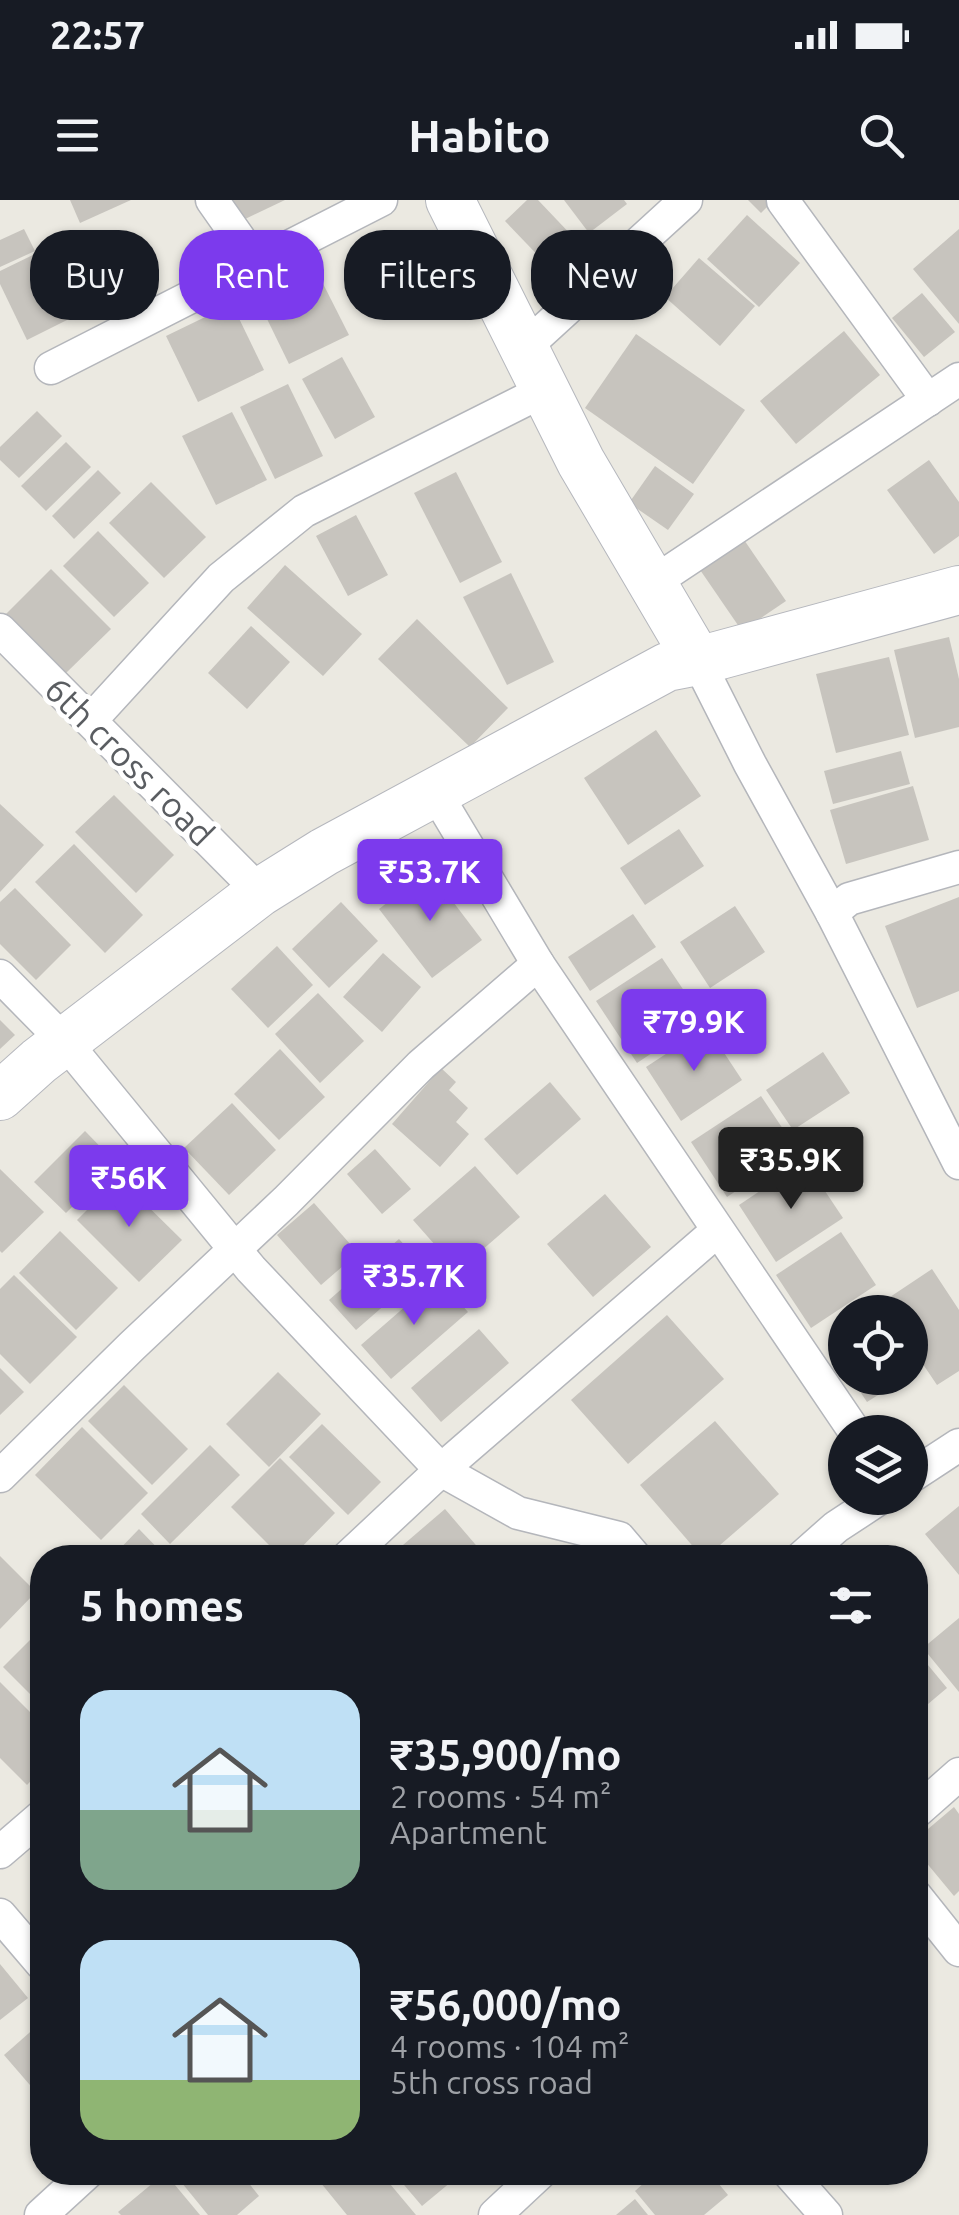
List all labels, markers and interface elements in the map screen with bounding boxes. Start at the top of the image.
text: 22:57 [50,14,145,56]
icon: menu [50,108,105,163]
icon: search [854,108,909,163]
text: Habito [408,110,551,161]
chip: Buy [30,230,159,320]
chip: Rent [179,230,324,320]
chip: Filters [344,230,511,320]
chip: New [531,230,673,320]
street label: 6th cross road [37,668,223,854]
pin: ₹53.7K [349,839,511,924]
text: ₹53.7K [379,853,481,889]
pin: ₹79.9K [613,989,775,1074]
text: ₹79.9K [643,1003,745,1039]
pin: ₹35.9K [710,1127,872,1212]
text: ₹35.9K [740,1141,842,1177]
pin: ₹56K [70,1145,188,1230]
text: ₹56K [91,1159,167,1195]
pin: ₹35.7K [333,1243,495,1328]
text: ₹35.7K [363,1257,465,1293]
map controls [828,1295,928,1515]
button: locate [828,1295,928,1395]
button: layers [828,1415,928,1515]
icon: filters [823,1578,878,1633]
text: 5 homes [80,1582,244,1629]
icon: home [160,1730,280,1850]
text: ₹35,900/mo [390,1731,622,1778]
text: 2 rooms · 54 m² [390,1778,611,1814]
text: Apartment [390,1814,547,1850]
icon: home [160,1980,280,2100]
text: ₹56,000/mo [390,1981,622,2028]
text: 4 rooms · 104 m² [390,2028,630,2064]
text: 5th cross road [390,2064,593,2100]

